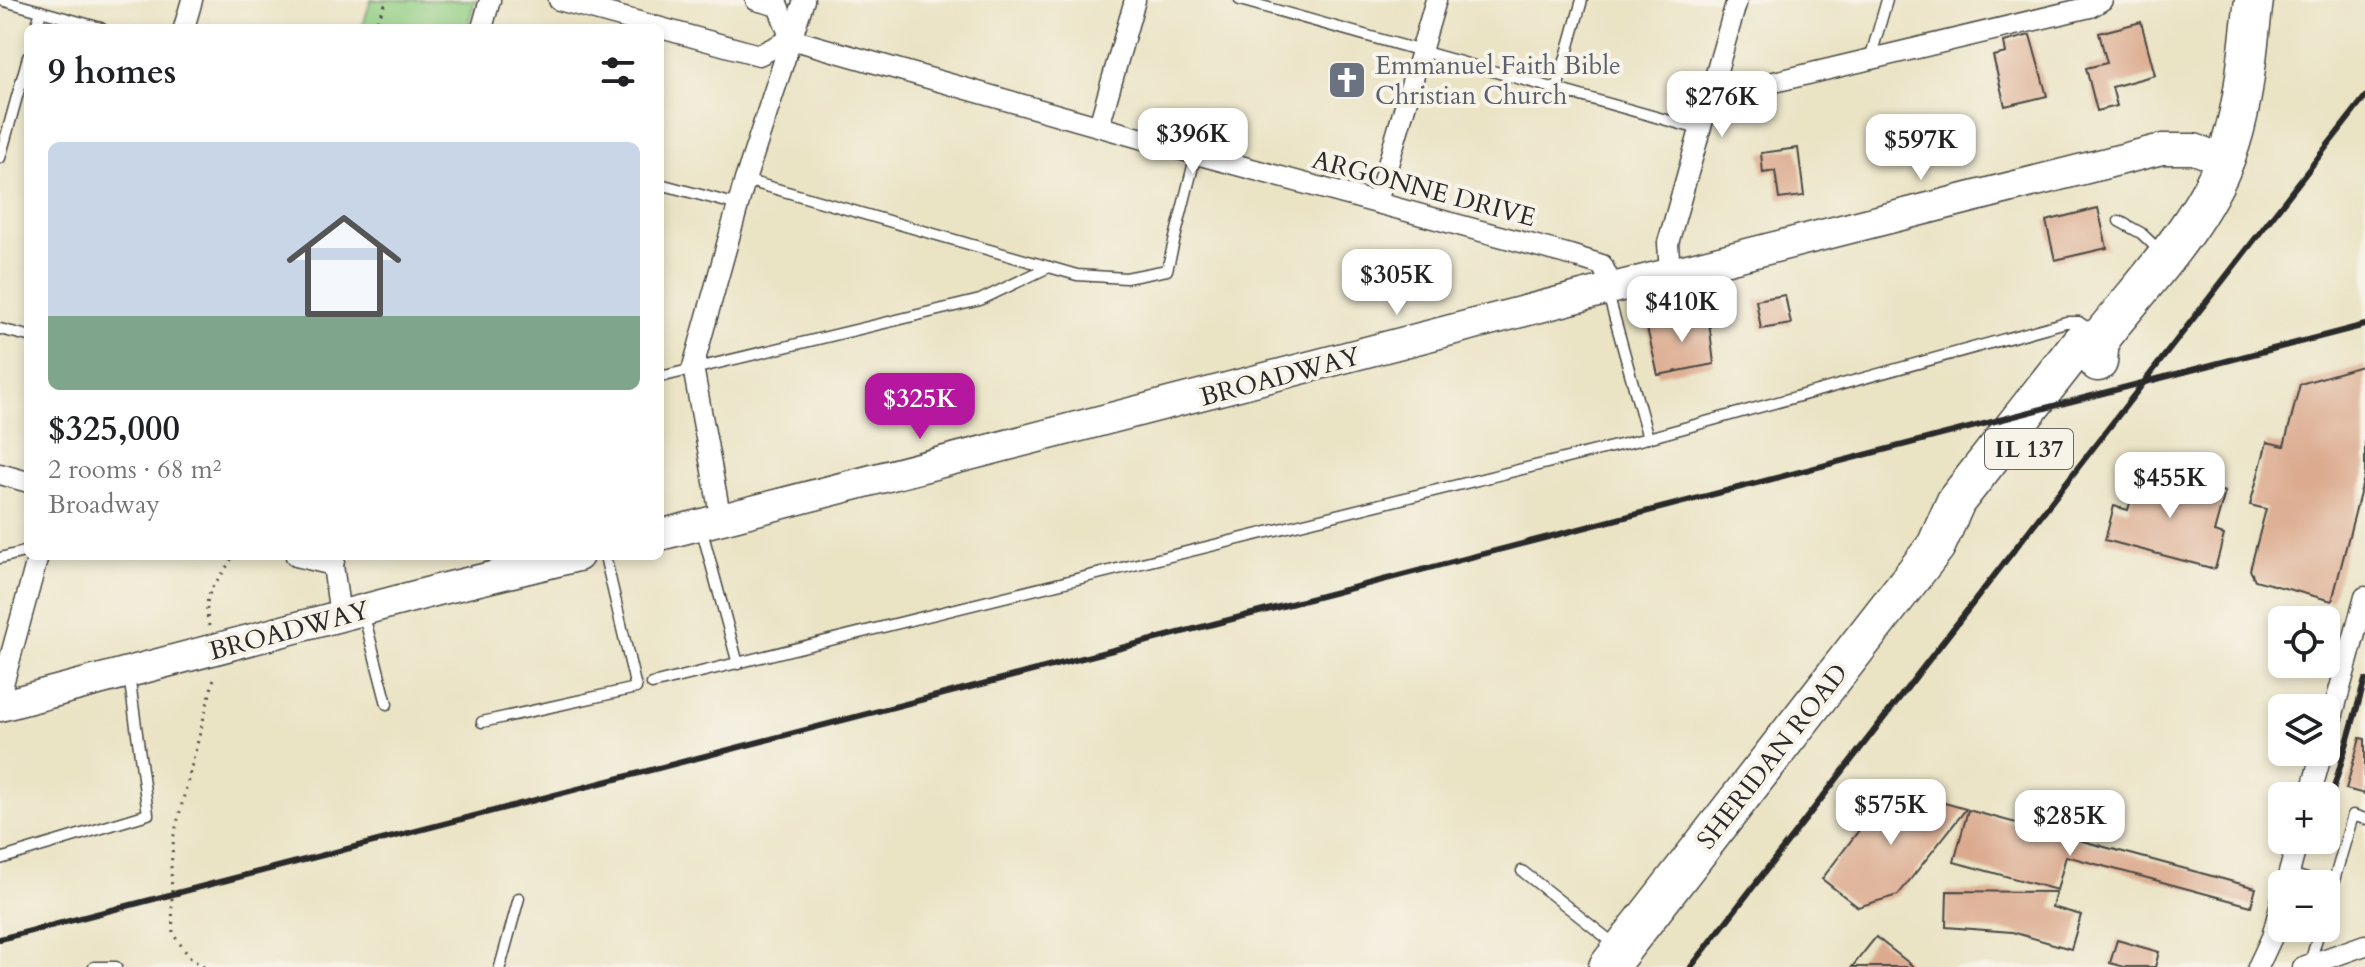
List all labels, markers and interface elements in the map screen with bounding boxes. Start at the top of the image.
place label: Emmanuel Faith Bible Christian Church [1375,48,1621,113]
text: 9 homes [48,49,176,95]
icon: filters [596,50,640,94]
church icon: Emmanuel Faith Bible Christian Church [1326,59,1368,101]
pin: $276K [1666,71,1778,139]
text: $276K [1685,79,1759,114]
pin: $396K [1137,108,1249,176]
pin: $597K [1865,114,1977,182]
text: $396K [1156,116,1230,151]
text: $597K [1884,122,1958,157]
street label: ARGONNE DRIVE [1308,142,1540,235]
icon: home [272,194,416,338]
pin: $305K [1341,249,1453,317]
text: $305K [1360,257,1434,292]
pin: $410K [1626,276,1738,344]
text: $410K [1645,284,1719,319]
street label: BROADWAY [1196,338,1365,415]
pin: $325K [864,373,976,441]
text: $325K [883,381,957,416]
text: $325,000 [48,406,180,452]
road number: IL 137 [1985,429,2073,469]
text: 2 rooms · 68 m² [48,452,221,487]
pin: $455K [2114,452,2226,520]
text: $455K [2133,460,2207,495]
text: Broadway [48,487,160,522]
street label: BROADWAY [205,592,374,669]
map controls [2268,606,2340,942]
button: locate [2268,606,2340,678]
street label: SHERIDAN ROAD [1689,656,1856,856]
button: layers [2268,694,2340,766]
pin: $575K [1835,779,1947,847]
button: + [2268,782,2340,854]
text: $575K [1854,787,1928,822]
pin: $285K [2014,790,2126,858]
text: $285K [2033,798,2107,833]
button: − [2268,870,2340,942]

